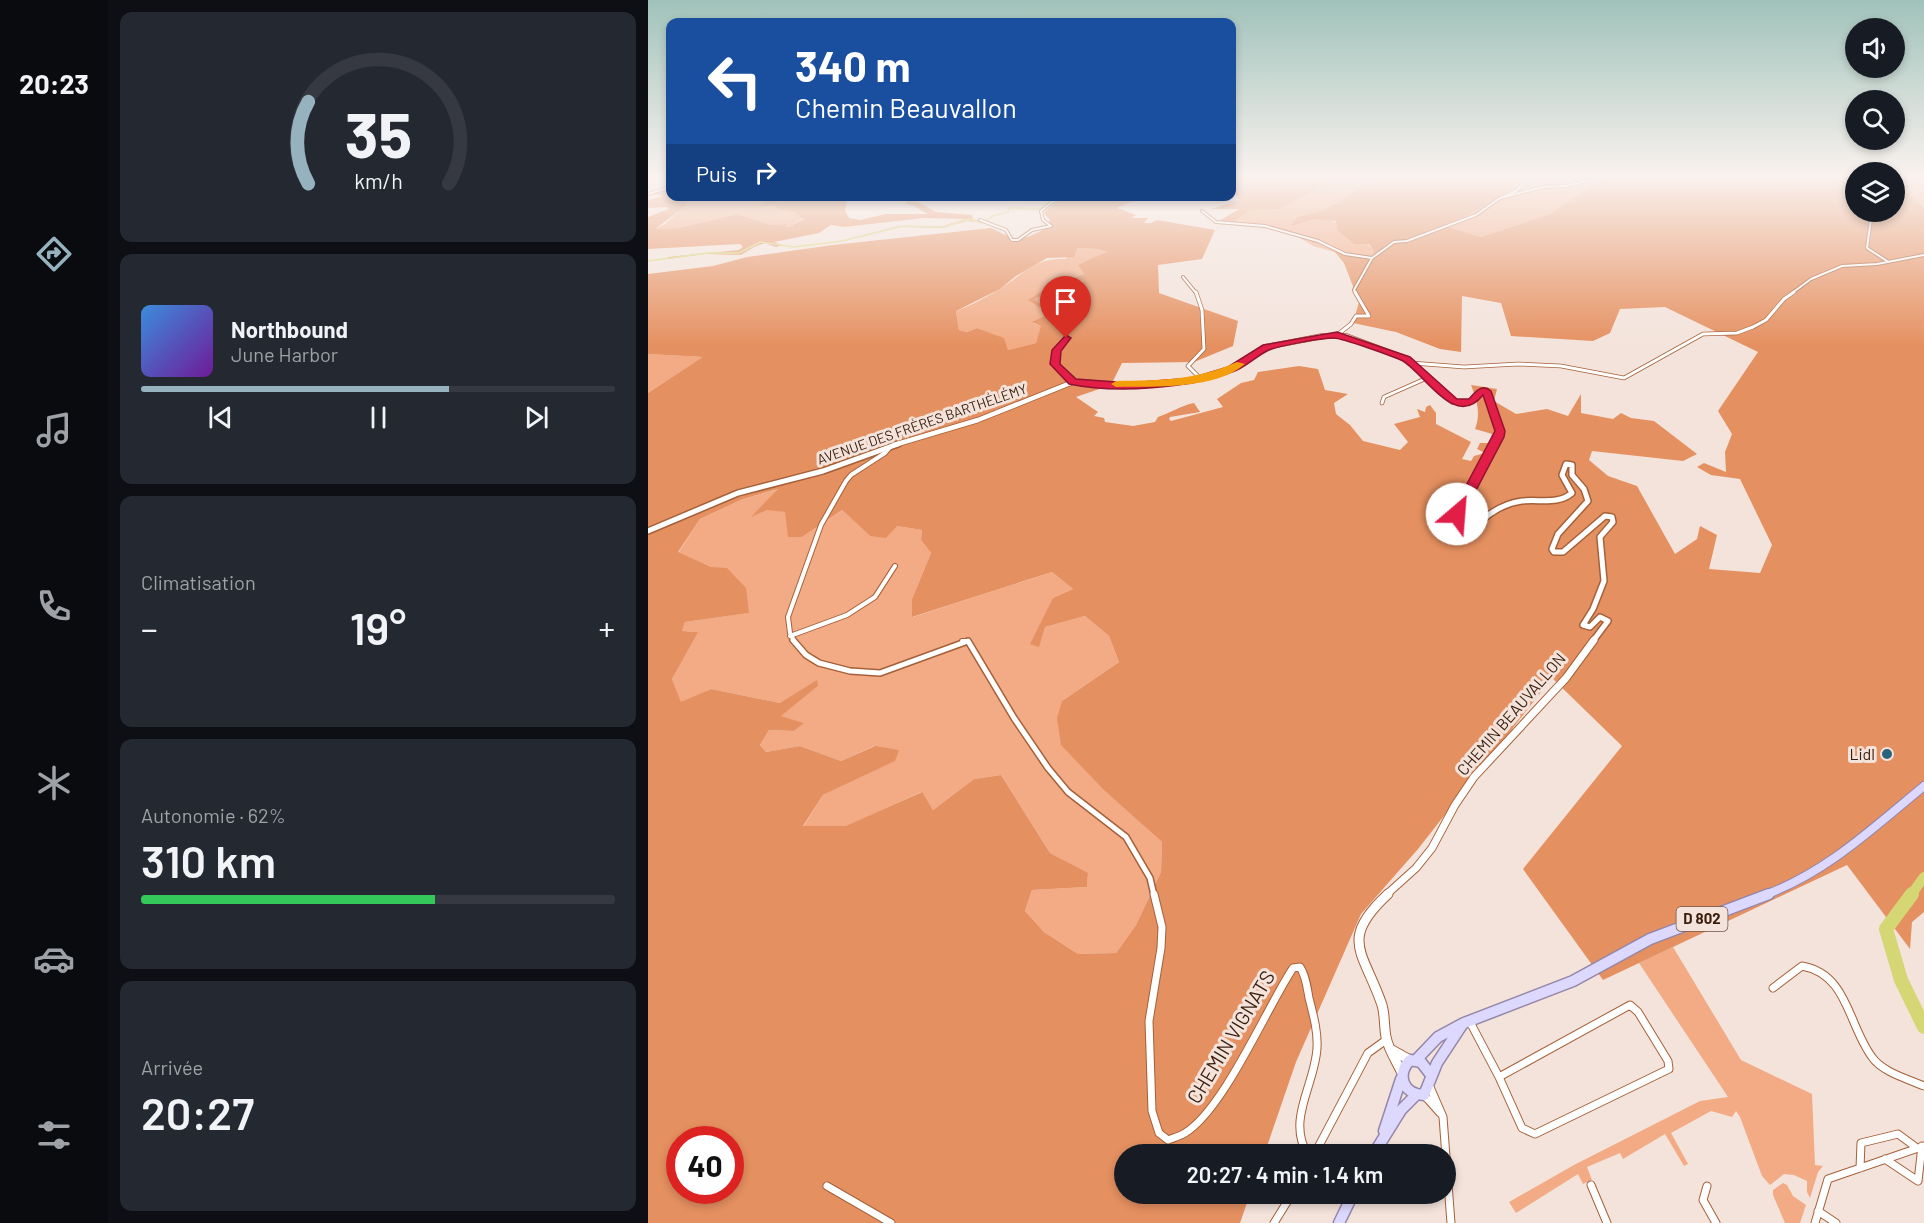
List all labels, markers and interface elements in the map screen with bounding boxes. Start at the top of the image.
map controls [1845,18,1905,222]
button: sound [1845,18,1905,78]
text: 340 m [795,40,911,90]
icon: left [696,42,774,120]
text: 20:23 [19,67,89,99]
button: search [1845,90,1905,150]
text: Chemin Beauvallon [795,91,1017,123]
text: 35 [344,96,412,170]
icon: right [749,156,782,189]
text: Puis [696,160,737,186]
button: layers [1845,162,1905,222]
text: km/h [354,168,402,193]
icon: directions [33,233,75,275]
pin [1040,276,1091,338]
icon: arrive [1049,285,1082,318]
text: Northbound [231,316,348,342]
text: June Harbor [231,342,338,366]
street label: AVENUE DES FRÈRES BARTHÉLÉMY [815,380,1029,467]
icon: previous [204,401,237,434]
icon: pause [362,401,395,434]
icon: next [520,401,553,434]
icon: music [33,409,75,451]
position arrow [1425,482,1489,546]
text: Climatisation [141,570,256,594]
icon: phone [33,585,75,627]
text: 19° [350,600,406,654]
text: − [141,608,158,648]
text: + [599,608,615,648]
street label: CHEMIN BEAUVALLON [1452,649,1569,779]
place label: Lidl [1849,744,1875,763]
marker: Lidl [1880,747,1894,761]
icon: climate [33,762,75,804]
text: Autonomie · 62% [141,803,286,827]
text: 310 km [141,833,276,887]
road number: D 802 [1676,907,1728,931]
icon: car [33,938,75,980]
street label: CHEMIN VIGNATS [1181,966,1279,1107]
text: Arrivée [141,1055,203,1079]
text: 20:27 [141,1085,254,1139]
icon: filters [33,1114,75,1156]
speed limit sign: 40 [666,1126,744,1204]
text: 20:27 · 4 min · 1.4 km [1187,1161,1383,1187]

